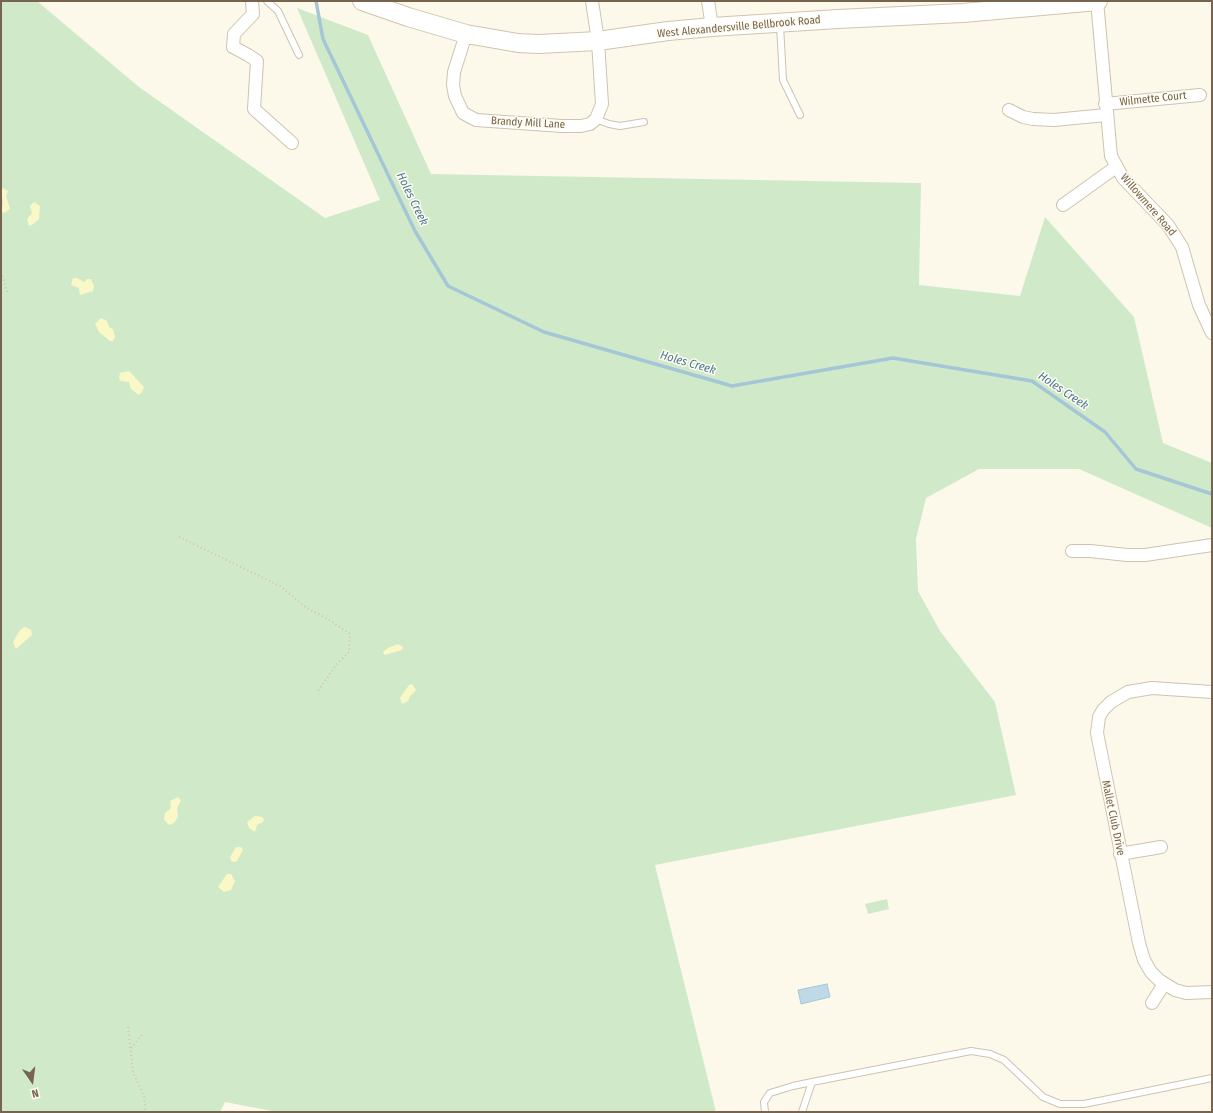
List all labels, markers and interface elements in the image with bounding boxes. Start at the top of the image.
street label: West Alexandersville Bellbrook Road [657,13,821,41]
street label: Wilmette Court [1119,89,1187,109]
street label: Brandy Mill Lane [490,114,566,132]
water label: Holes Creek [393,170,431,228]
street label: Willowmere Road [1117,171,1179,239]
water label: Holes Creek [659,348,717,378]
water label: Holes Creek [1035,369,1091,413]
street label: Mallet Club Drive [1099,779,1127,857]
north arrow [12,1061,52,1101]
text: N [30,1086,40,1100]

